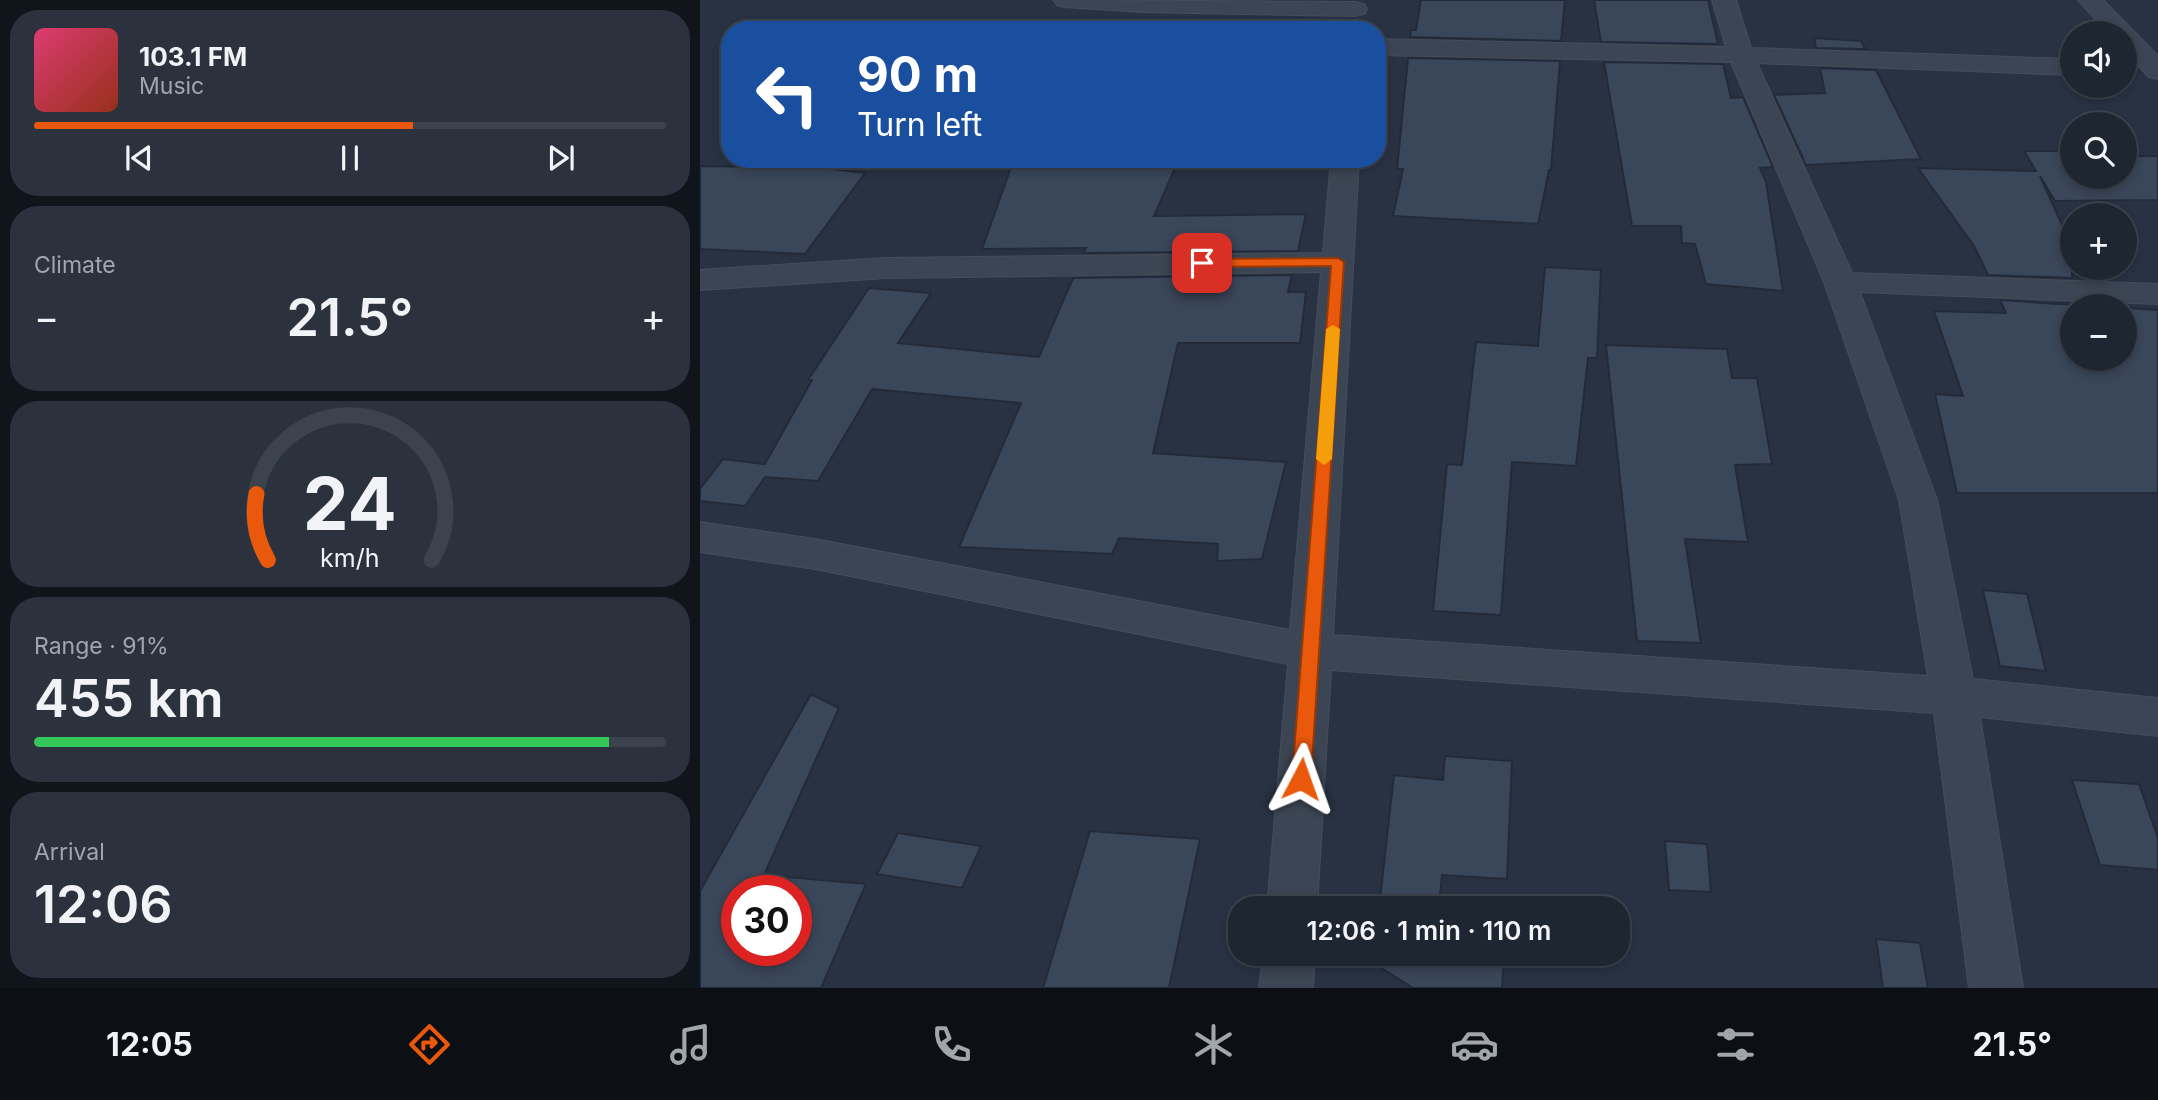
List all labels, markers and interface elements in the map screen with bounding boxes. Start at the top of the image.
map controls [2060,21,2137,371]
button: sound [2060,21,2137,98]
text: 103.1 FM [139,41,247,72]
text: 90 m [857,45,978,104]
icon: left [742,49,833,140]
text: Music [139,72,204,100]
text: Turn left [857,105,982,144]
button: search [2060,112,2137,189]
icon: previous [120,139,158,177]
icon: pause [331,139,369,177]
icon: next [542,139,580,177]
button: + [2060,203,2137,280]
pin [1172,233,1232,293]
icon: arrive [1183,244,1221,282]
text: Climate [34,251,116,279]
text: 21.5° [287,286,413,349]
text: − [34,294,59,340]
text: + [641,294,666,340]
button: − [2060,294,2137,371]
text: 24 [303,459,397,548]
text: km/h [320,543,380,573]
text: Range · 91% [34,632,168,660]
text: 455 km [34,667,224,730]
position arrow [1264,742,1338,816]
text: Arrival [34,838,105,866]
text: 12:06 [34,873,173,936]
speed limit sign: 30 [721,875,812,966]
text: 12:06 · 1 min · 110 m [1307,915,1551,946]
icon: directions [405,1020,454,1069]
icon: music [666,1020,715,1069]
icon: phone [927,1020,976,1069]
icon: climate [1189,1020,1238,1069]
icon: car [1450,1020,1499,1069]
icon: filters [1711,1020,1760,1069]
text: 12:05 [106,1025,193,1064]
text: 21.5° [1972,1025,2052,1064]

